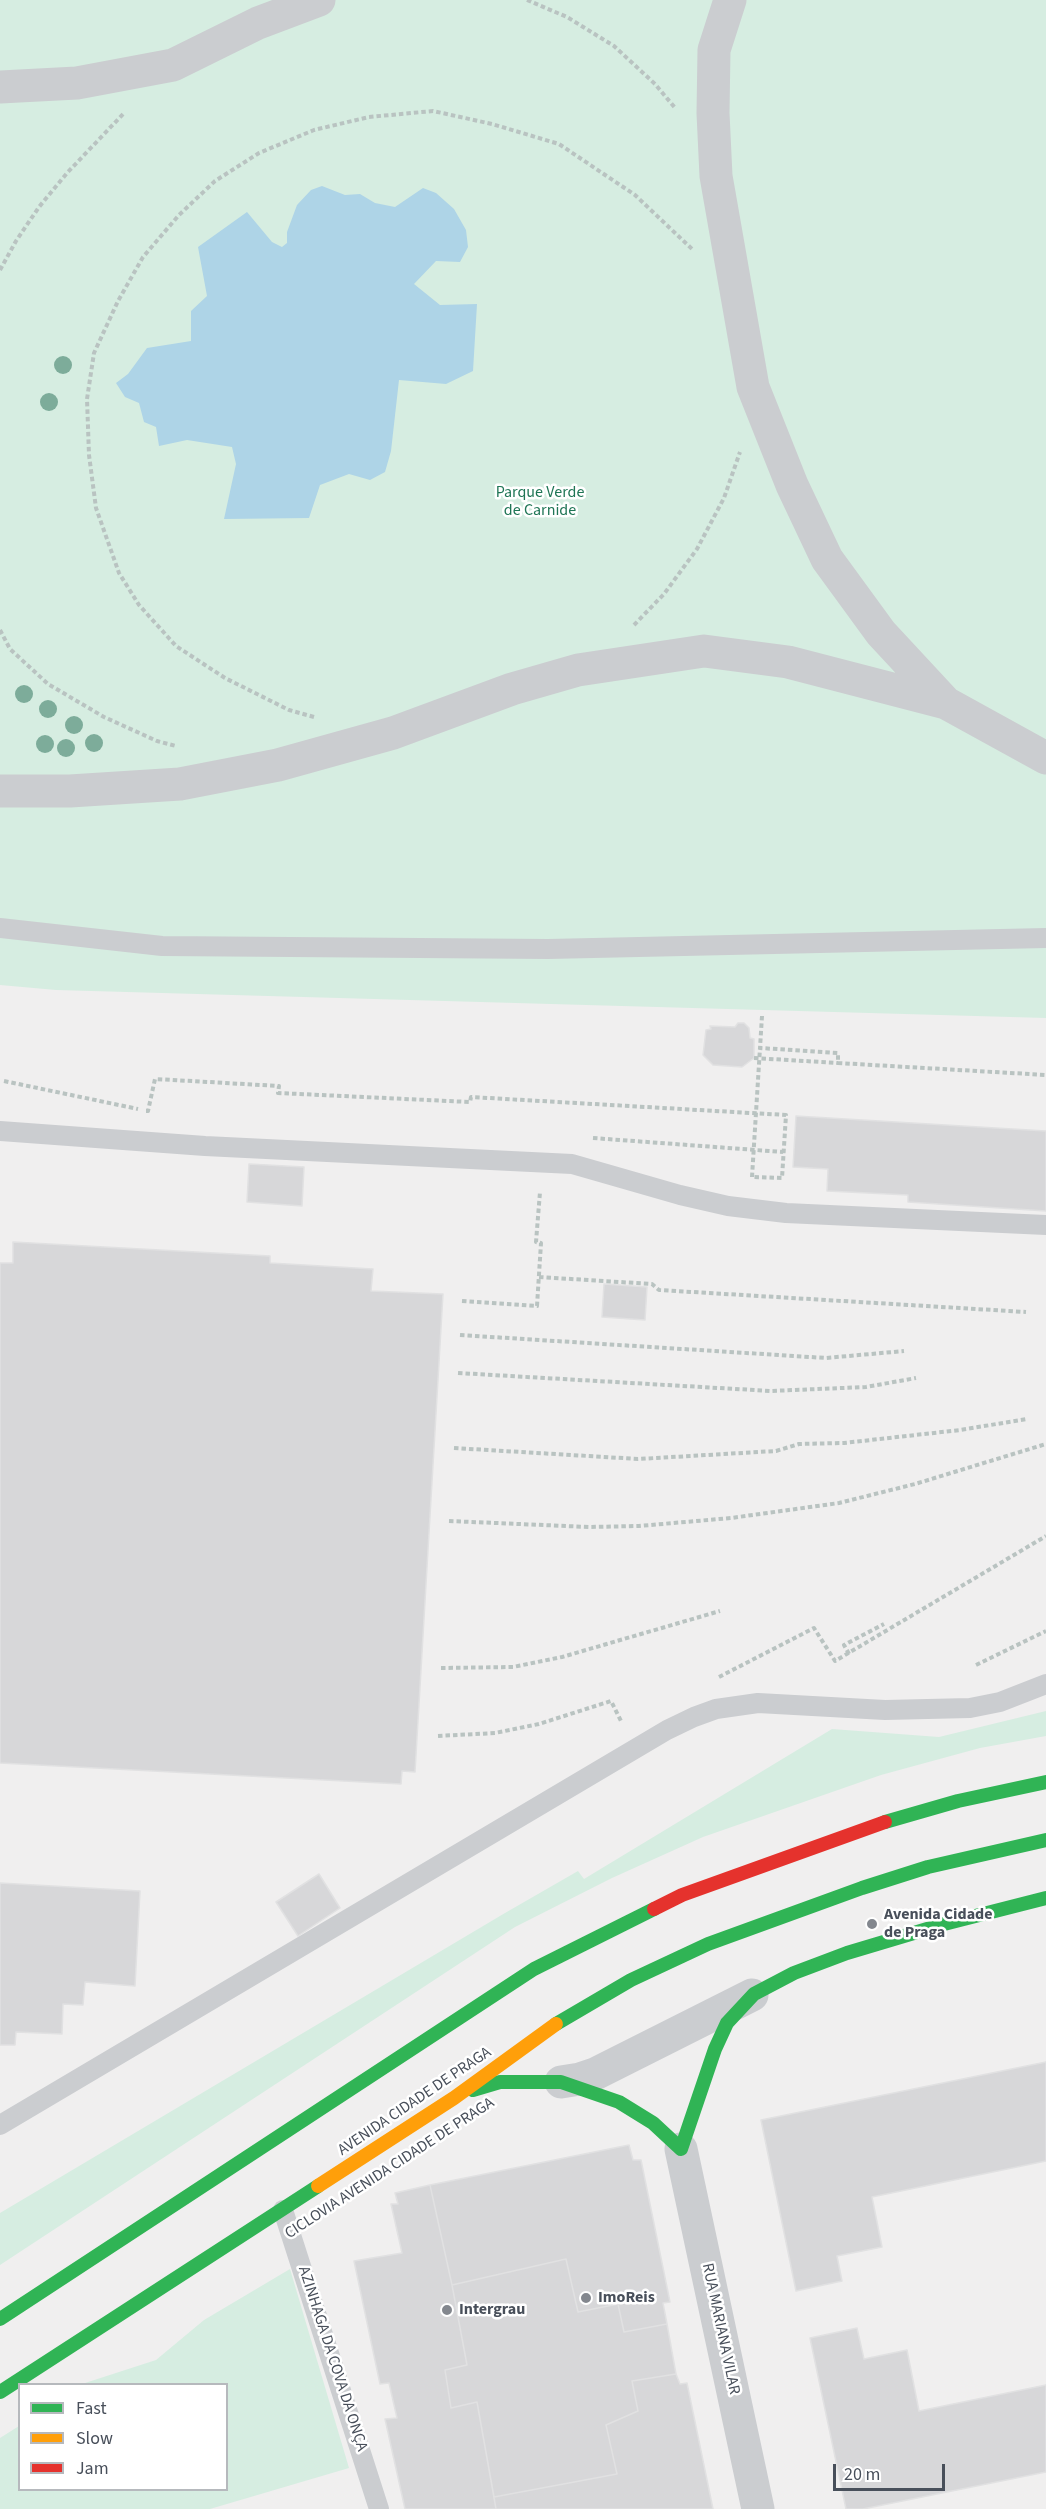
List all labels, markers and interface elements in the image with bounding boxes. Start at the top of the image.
park label: Parque Verde de Carnide [496,483,584,521]
place label: Avenida Cidade de Praga [884,1905,993,1943]
marker: Avenida Cidade de Praga [865,1917,879,1931]
street label: AVENIDA CIDADE DE PRAGA [335,2043,495,2161]
street label: CICLOVIA AVENIDA CIDADE DE PRAGA [282,2094,498,2244]
street label: RUA MARIANA VILAR [697,2262,743,2396]
street label: AZINHAGA DA COVA DA ONÇA [293,2264,371,2454]
place label: ImoReis [598,2288,655,2308]
marker: ImoReis [579,2291,593,2305]
place label: Intergrau [459,2300,525,2320]
marker: Intergrau [440,2303,454,2317]
legend [18,2383,228,2491]
text: Fast [76,2396,107,2421]
text: Slow [76,2426,113,2451]
scale bar [836,2452,948,2490]
text: Jam [76,2456,109,2481]
text: 20 m [844,2462,880,2487]

